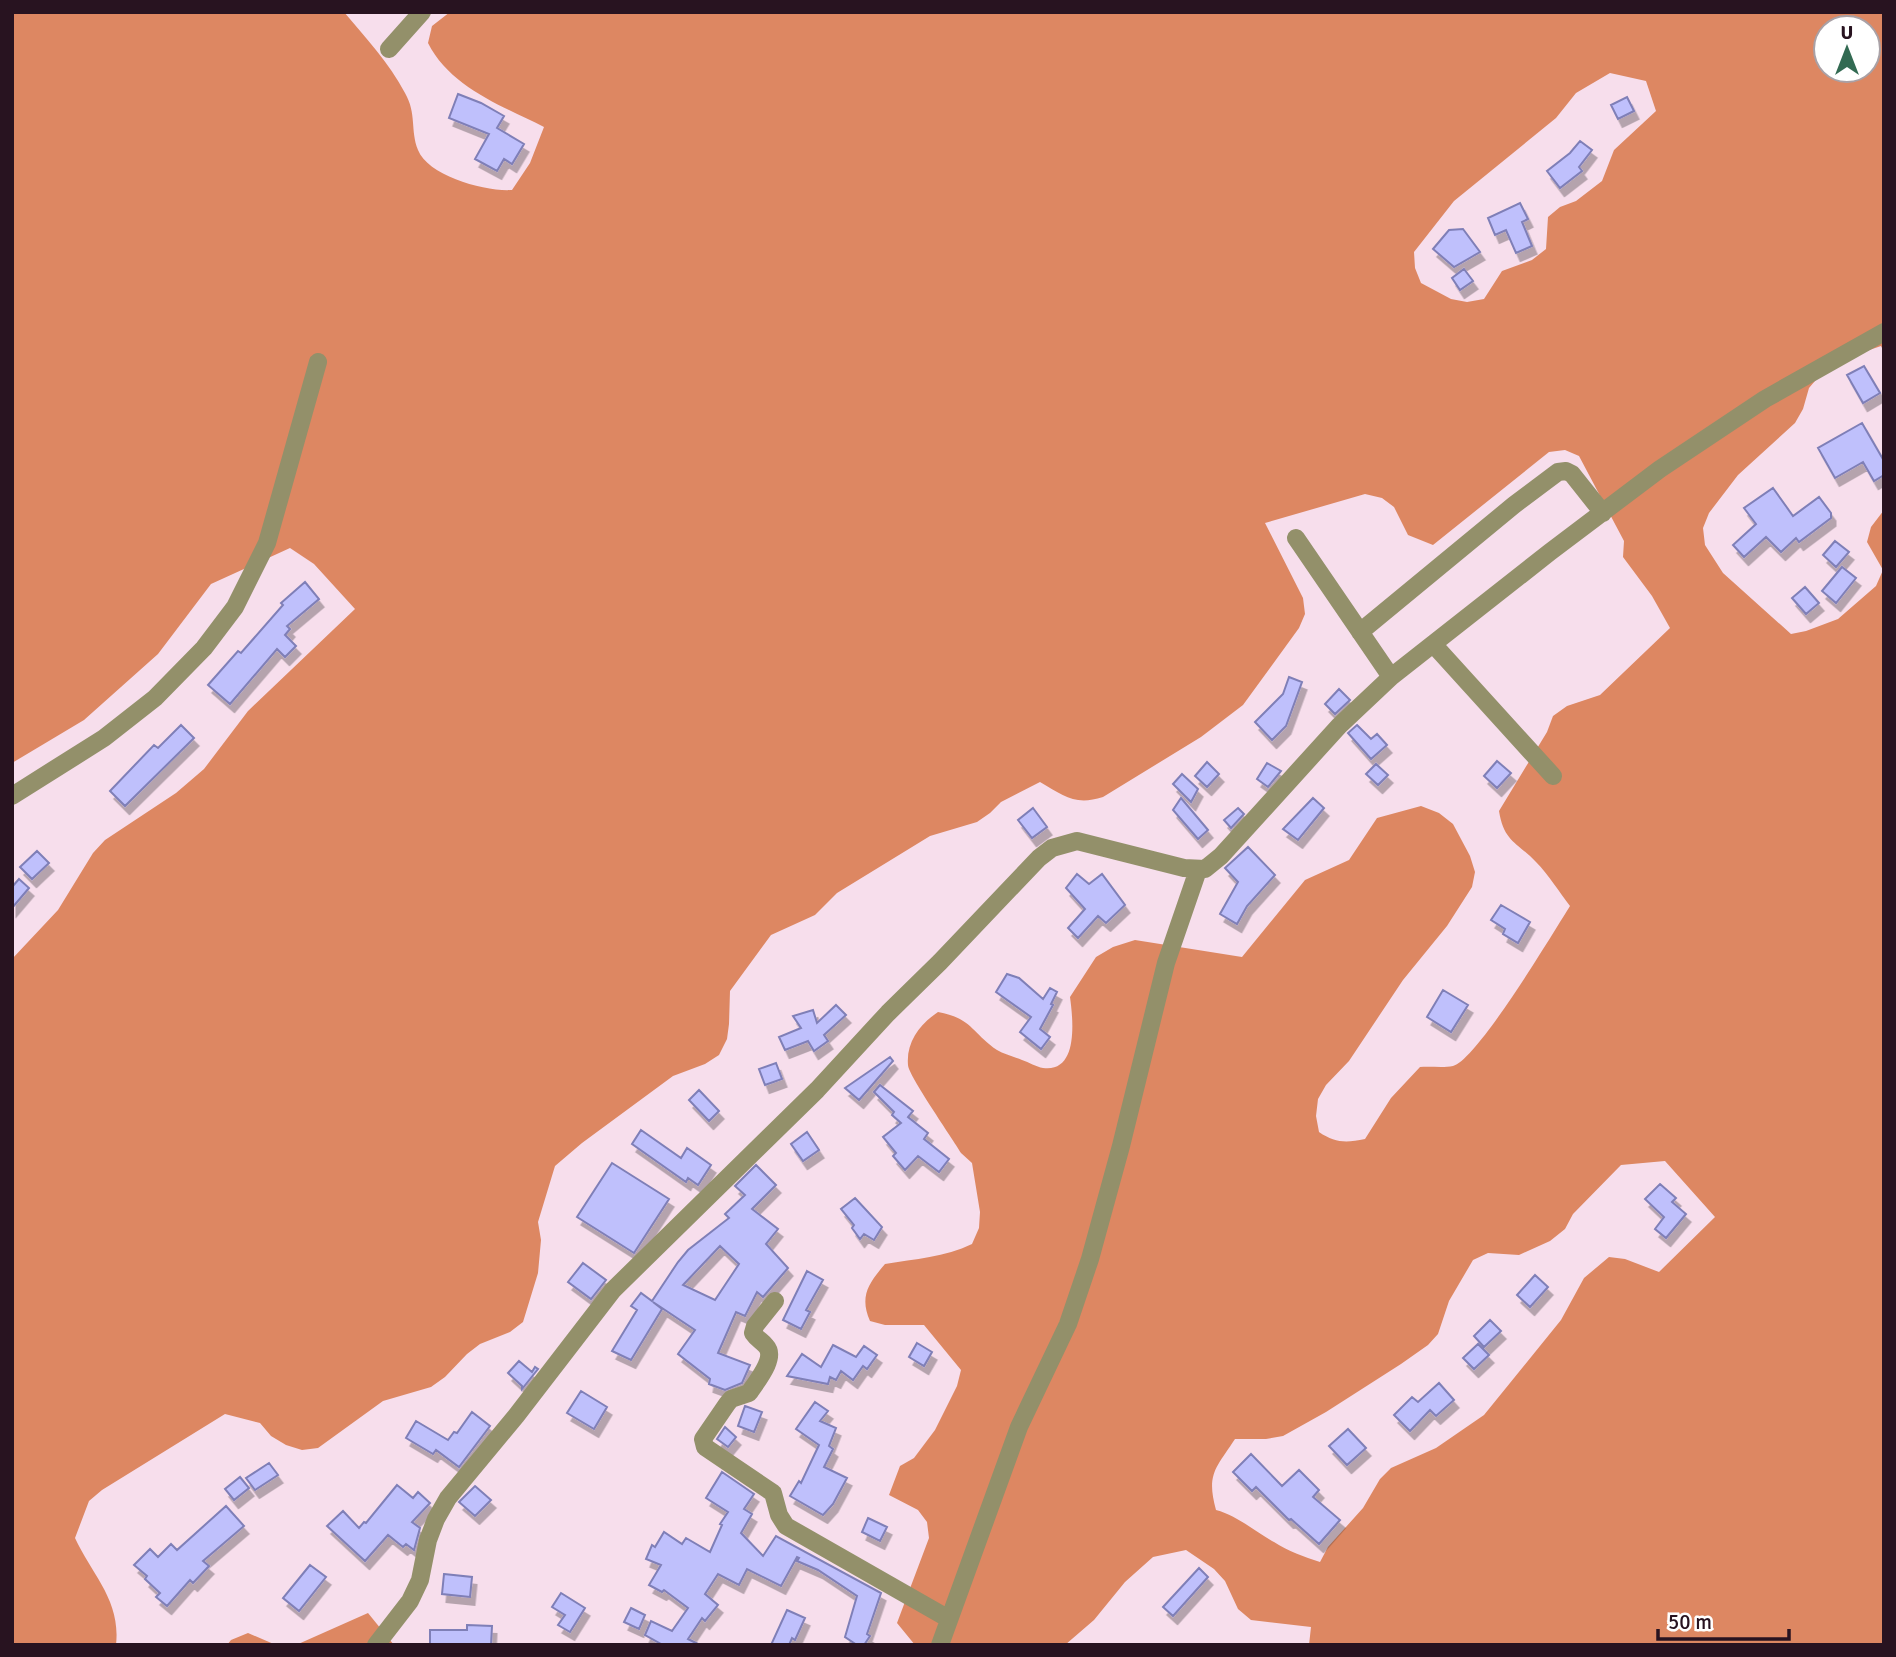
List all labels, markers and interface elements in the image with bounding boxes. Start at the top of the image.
north arrow [1812,14,1882,84]
text: U [1841,21,1853,45]
scale bar [1658,1598,1789,1642]
text: 50 m [1668,1609,1712,1635]

